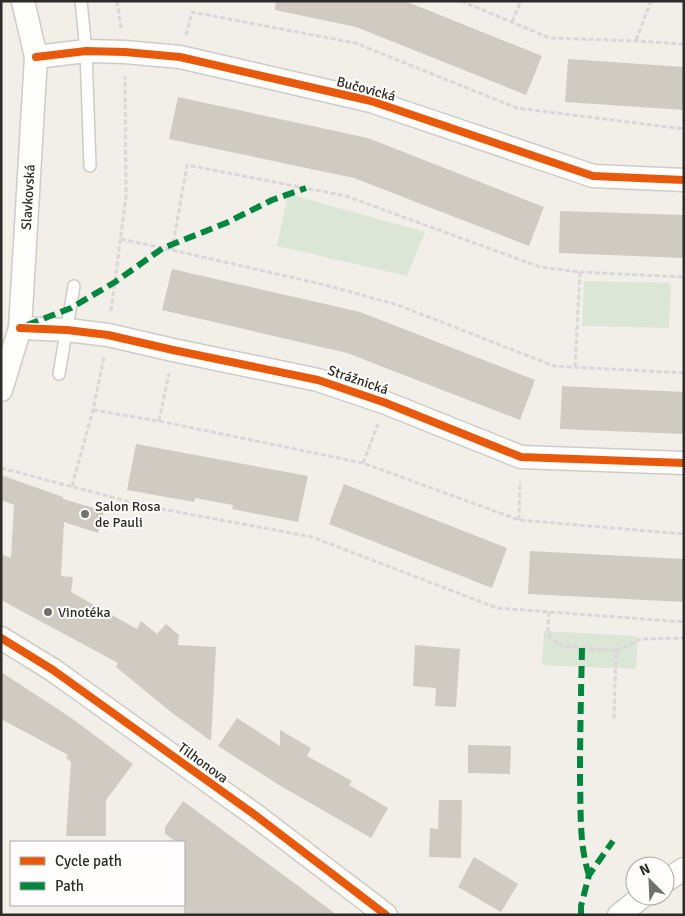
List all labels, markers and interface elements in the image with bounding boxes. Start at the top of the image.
street label: Bučovická [335,73,397,105]
street label: Slavkovská [17,164,38,230]
street label: Strážnická [325,362,391,398]
place label: Salon Rosa de Pauli [95,498,161,531]
marker: Salon Rosa de Pauli [79,508,91,520]
place label: Vinotéka [58,604,111,621]
marker: Vinotéka [42,606,54,618]
street label: Tilhonova [175,739,231,787]
legend [10,841,185,906]
text: Cycle path [55,852,122,870]
north arrow [625,856,675,906]
text: N [637,860,653,879]
text: Path [55,877,84,895]

